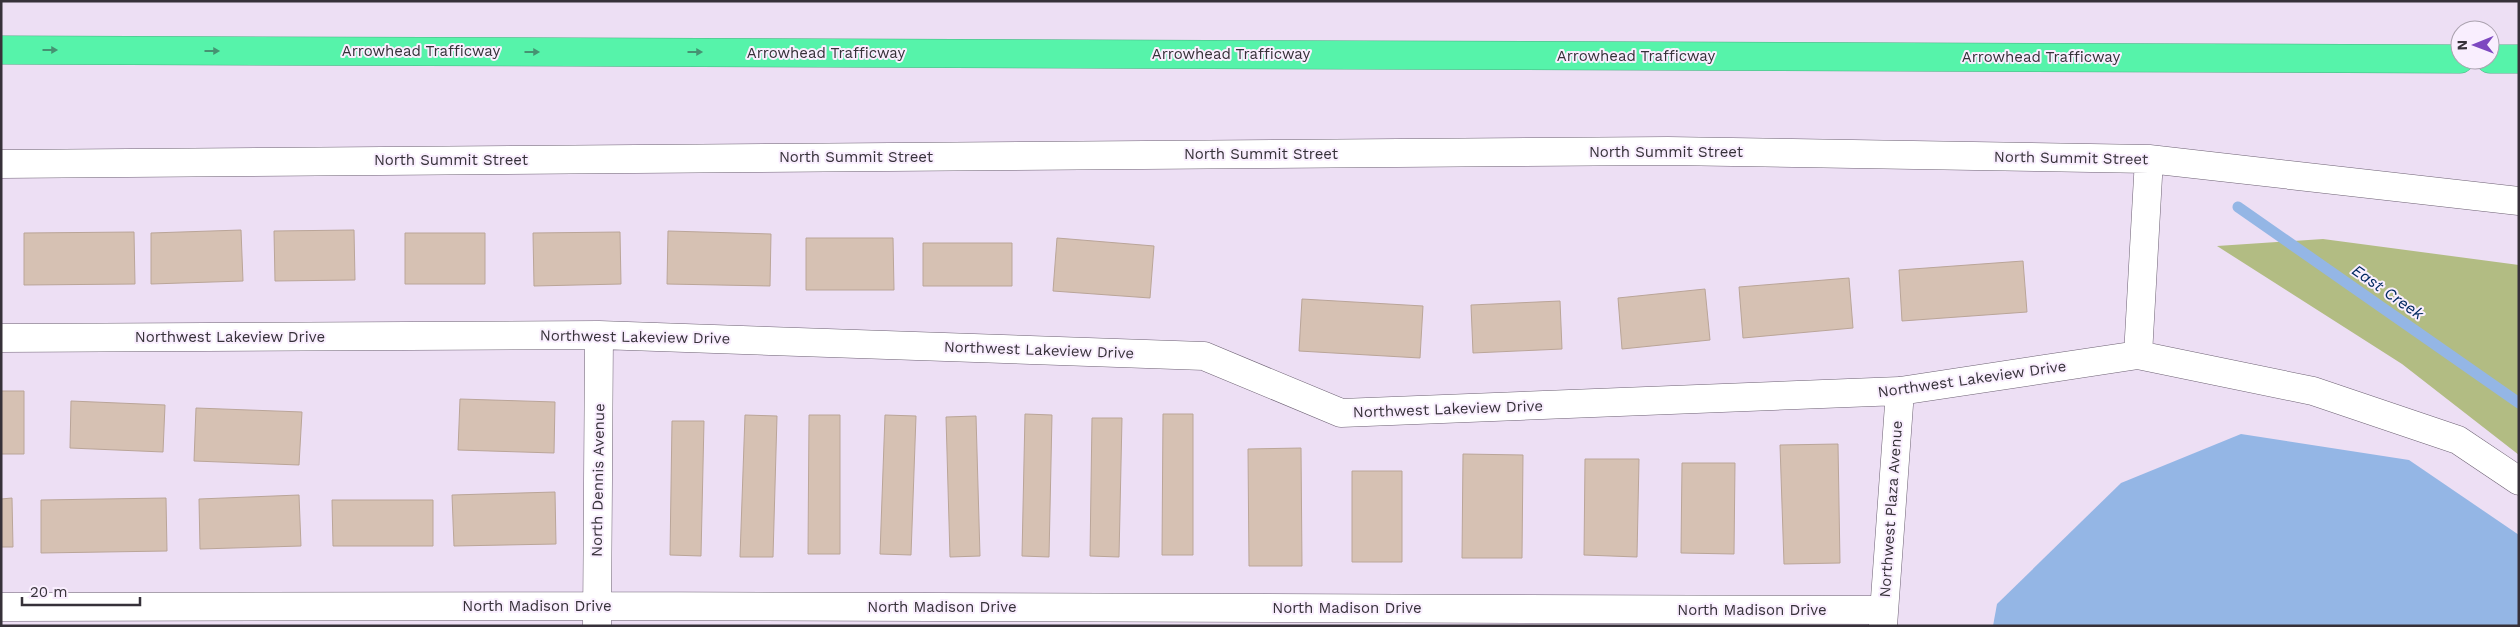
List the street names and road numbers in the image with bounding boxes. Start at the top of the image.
street label: Arrowhead Trafficway [342,42,500,60]
street label: Arrowhead Trafficway [747,44,905,62]
street label: Arrowhead Trafficway [1152,45,1310,63]
street label: Arrowhead Trafficway [1557,47,1715,65]
street label: Arrowhead Trafficway [1962,48,2120,66]
street label: North Summit Street [1589,143,1744,161]
street label: North Summit Street [1184,145,1339,163]
street label: North Summit Street [779,148,934,166]
street label: North Summit Street [1994,148,2149,168]
street label: North Summit Street [374,151,529,169]
street label: Northwest Lakeview Drive [540,326,730,348]
street label: Northwest Lakeview Drive [135,328,325,346]
street label: Northwest Lakeview Drive [944,338,1134,362]
street label: Northwest Lakeview Drive [1877,357,2067,401]
street label: Northwest Lakeview Drive [1353,397,1543,421]
street label: North Dennis Avenue [588,403,608,557]
street label: Northwest Plaza Avenue [1876,420,1906,598]
street label: North Madison Drive [462,597,612,615]
street label: North Madison Drive [867,598,1017,616]
street label: North Madison Drive [1272,599,1422,617]
street label: North Madison Drive [1677,601,1827,619]

